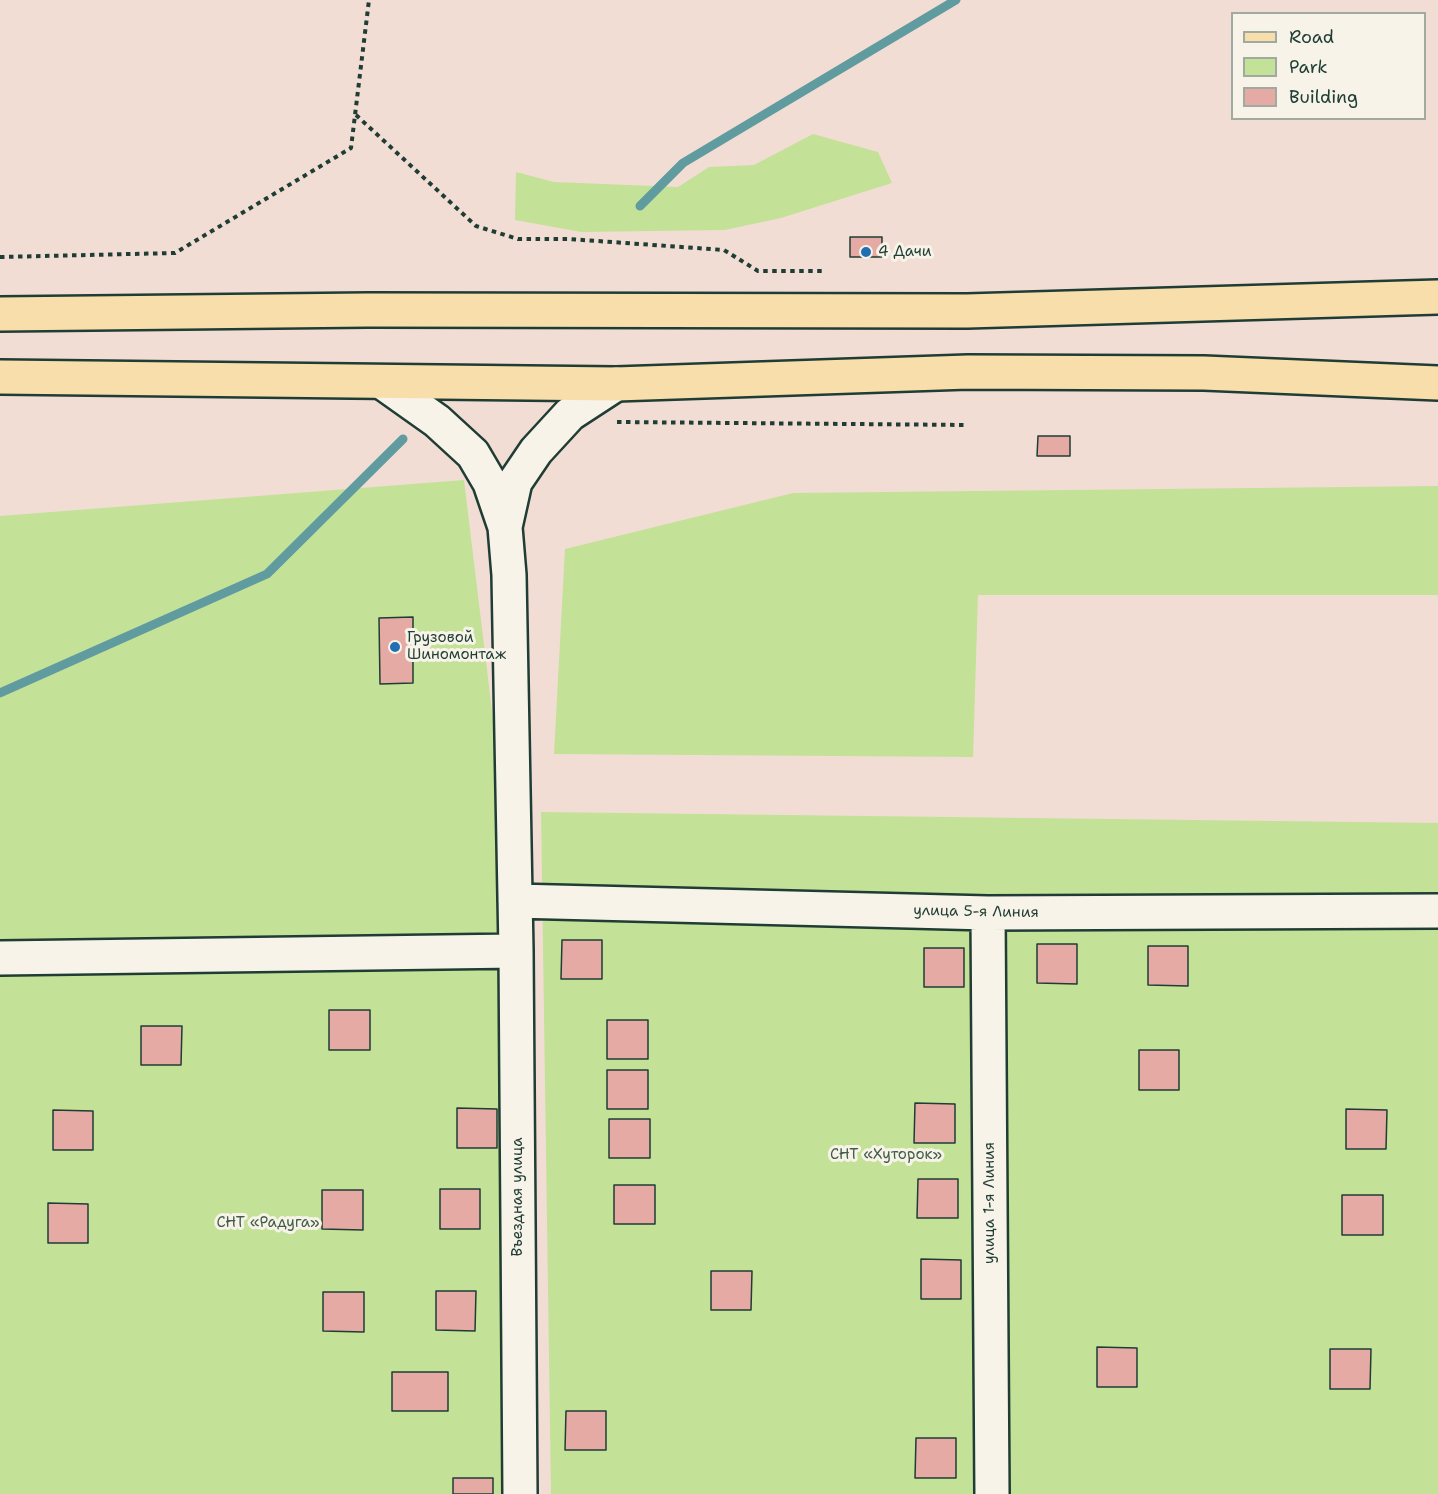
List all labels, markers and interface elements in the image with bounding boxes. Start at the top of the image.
legend [1231,12,1426,120]
text: Road [1289,25,1334,49]
text: Park [1289,55,1328,79]
text: Building [1289,85,1358,109]
place label: 4 Дачи [878,243,932,261]
marker: 4 Дачи [859,245,873,259]
place label: Грузовой Шиномонтаж [407,629,506,664]
marker: Грузовой Шиномонтаж [388,640,402,654]
street label: улица 5-я Линия [913,902,1039,922]
street label: Въездная улица [509,1137,527,1257]
street label: улица 1-я Линия [981,1142,999,1264]
park label: СНТ «Хуторок» [830,1146,942,1164]
park label: СНТ «Радуга» [217,1214,319,1232]

